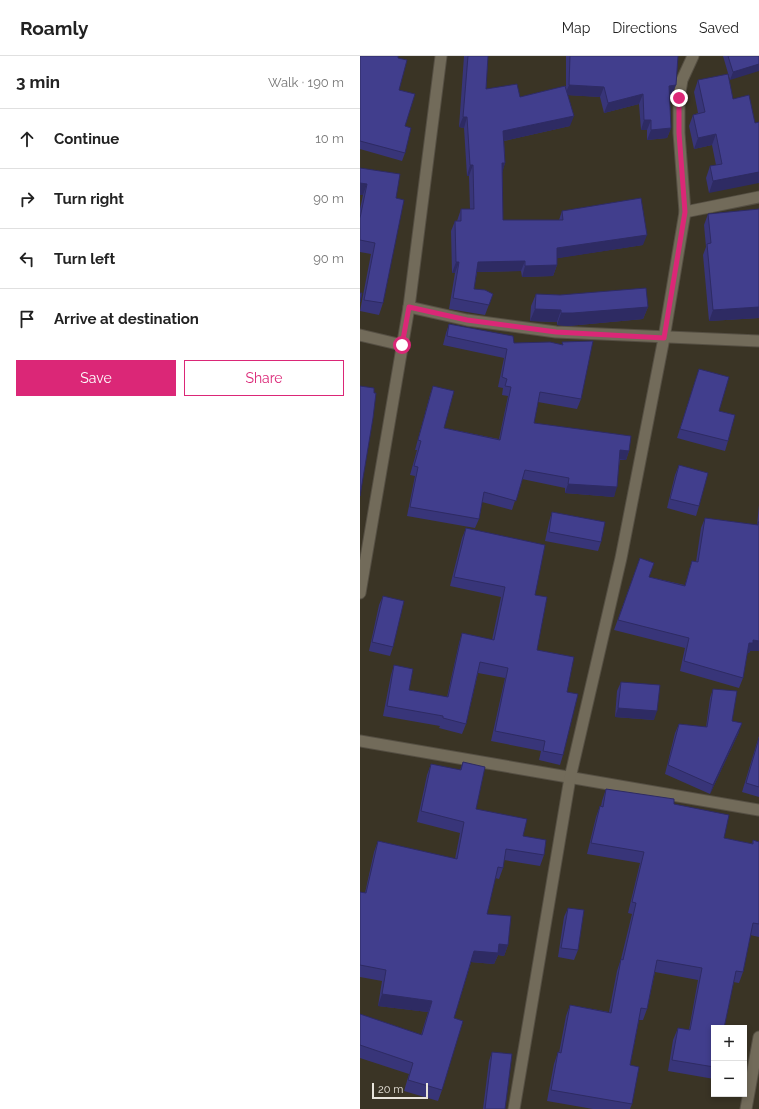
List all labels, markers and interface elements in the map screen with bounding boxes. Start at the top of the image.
text: Roamly [20,17,88,39]
text: Map [562,20,590,36]
text: Directions [612,20,677,36]
text: Saved [699,20,739,36]
text: 3 min [16,72,60,92]
text: Walk · 190 m [268,75,344,90]
route end [670,89,688,107]
icon: ahead [16,128,38,150]
text: Continue [54,130,119,148]
text: 10 m [315,131,344,146]
icon: right [16,188,38,210]
text: Turn right [54,190,124,208]
text: 90 m [313,191,344,206]
icon: left [16,248,38,270]
text: Turn left [54,250,115,268]
text: 90 m [313,251,344,266]
icon: arrive [16,308,38,330]
text: Arrive at destination [54,310,199,328]
route start [393,336,411,354]
button: Save [16,360,176,396]
button: Share [184,360,344,396]
map controls [711,1025,747,1097]
button: + [711,1025,747,1061]
button: − [711,1061,747,1097]
scale bar [372,1081,428,1100]
text: 20 m [378,1083,403,1096]

